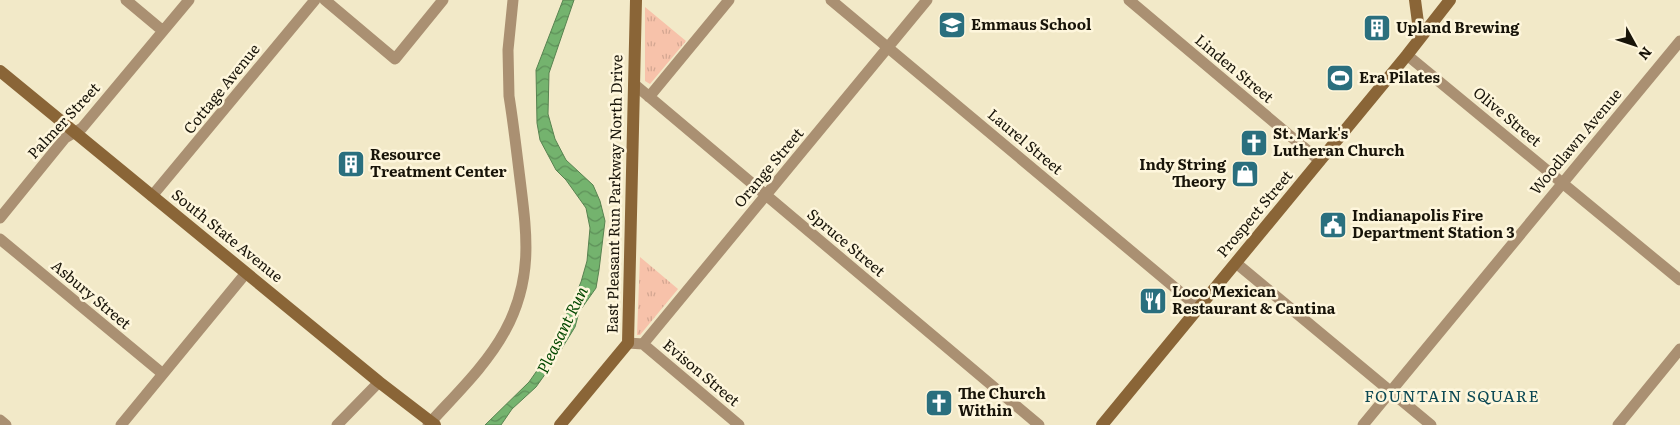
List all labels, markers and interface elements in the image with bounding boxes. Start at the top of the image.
school or university icon: Emmaus School [937,10,967,40]
place label: Emmaus School [971,12,1092,35]
building icon: Upland Brewing [1362,13,1392,43]
place label: Upland Brewing [1396,15,1520,38]
north arrow [1610,20,1660,70]
street label: Linden Street [1190,28,1279,108]
street label: Cottage Avenue [177,38,265,138]
text: N [1634,43,1657,65]
street label: East Pleasant Run Parkway North Drive [600,54,627,334]
sports icon: Era Pilates [1325,63,1355,93]
place label: Era Pilates [1359,65,1440,88]
street label: Palmer Street [21,77,104,163]
street label: Olive Street [1469,80,1547,151]
street label: Woodlawn Avenue [1523,83,1626,199]
street label: Laurel Street [983,102,1069,179]
place label: St. Mark's Lutheran Church [1273,121,1405,161]
street label: Orange Street [727,122,808,212]
church icon: St. Mark's Lutheran Church [1239,128,1269,158]
place label: Resource Treatment Center [370,142,507,182]
building icon: Resource Treatment Center [336,149,366,179]
place label: Indy String Theory [1139,152,1227,192]
shop icon: Indy String Theory [1230,159,1260,189]
street label: Prospect Street [1210,164,1297,262]
street label: South State Avenue [167,183,289,287]
street label: Spruce Street [803,202,891,281]
place label: Indianapolis Fire Department Station 3 [1352,203,1515,243]
public building icon: Indianapolis Fire Department Station 3 [1318,210,1348,240]
street label: Asbury Street [47,254,137,334]
place label: Loco Mexican Restaurant & Cantina [1172,279,1336,319]
water label: Pleasant Run [530,282,593,377]
restaurant icon: Loco Mexican Restaurant & Cantina [1138,286,1168,316]
street label: Evison Street [658,333,745,411]
place label: The Church Within [958,381,1046,421]
district label: FOUNTAIN SQUARE [1364,383,1540,407]
church icon: The Church Within [924,388,954,418]

